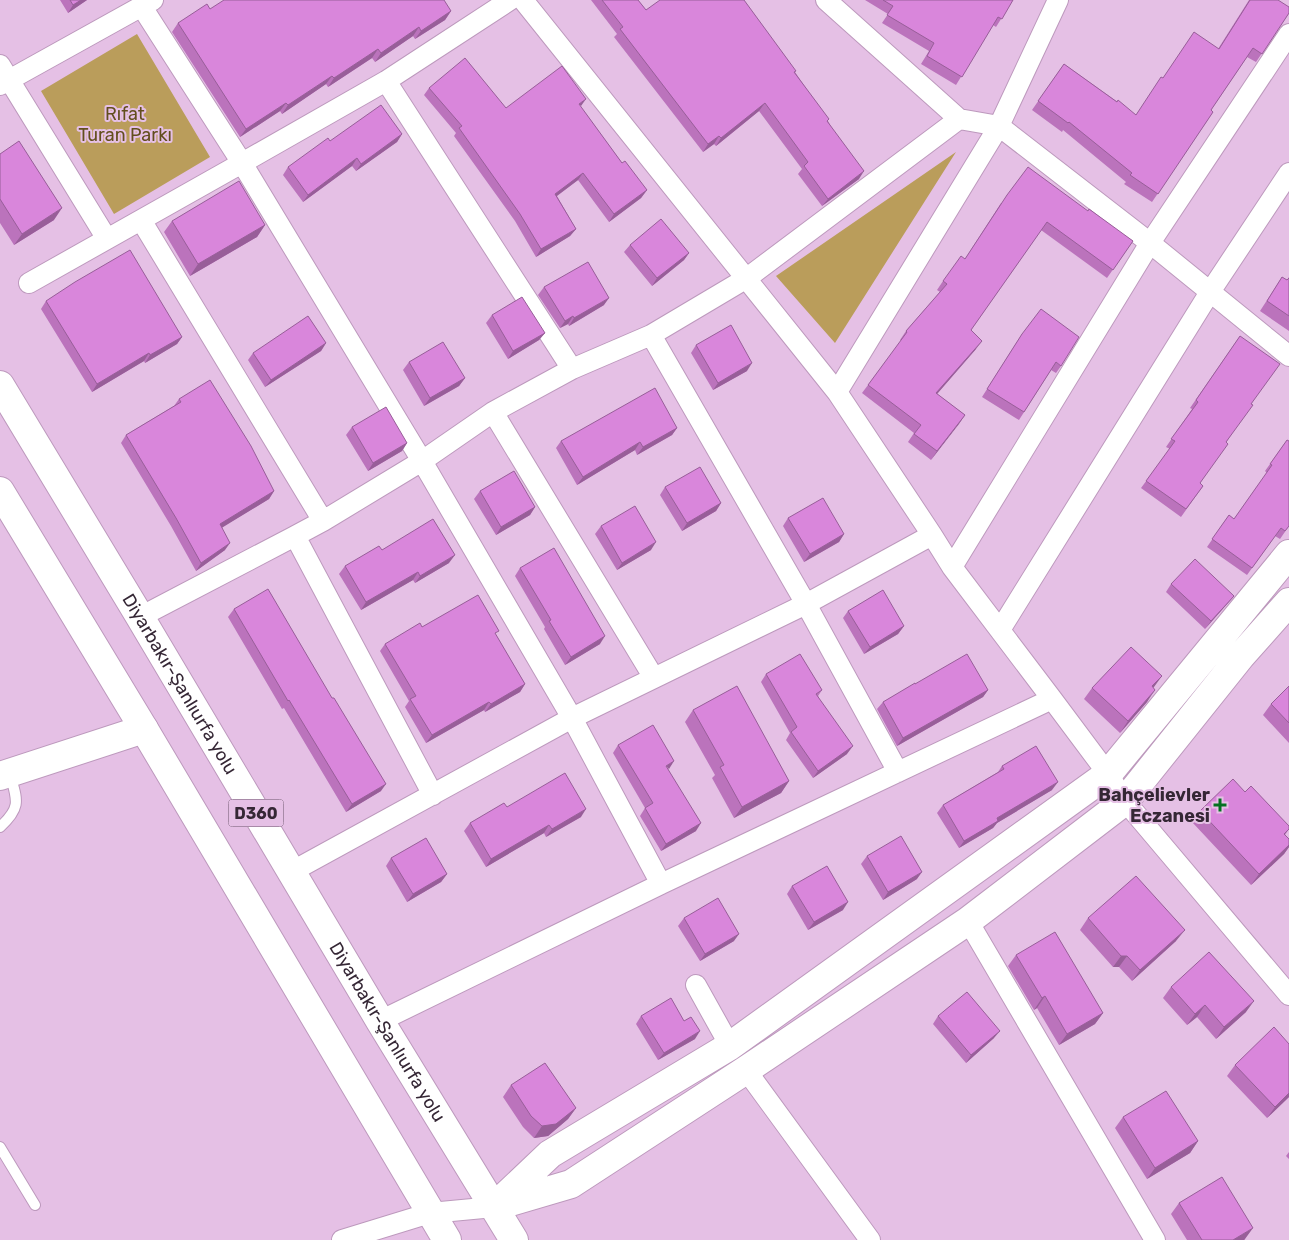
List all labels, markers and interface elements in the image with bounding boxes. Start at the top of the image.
park label: Rıfat Turan Parkı [78,103,172,146]
street label: Diyarbakır-Şanlıurfa yolu [118,590,242,778]
place label: Bahçelievler Eczanesi [1098,784,1210,827]
marker: Bahçelievler Eczanesi [1214,799,1226,811]
road number: D360 [228,800,284,826]
street label: Diyarbakır-Şanlıurfa yolu [325,938,450,1126]

